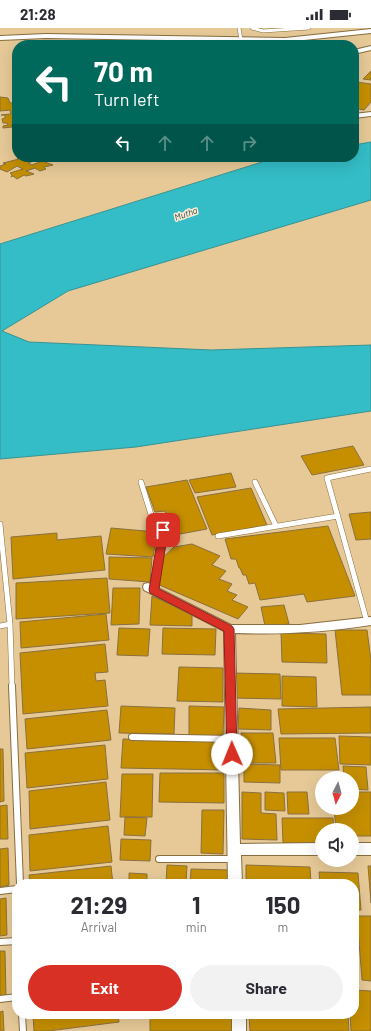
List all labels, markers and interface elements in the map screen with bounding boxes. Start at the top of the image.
text: 21:28 [20,5,56,23]
text: 70 m [94,54,153,88]
icon: left [28,56,80,108]
text: Turn left [94,88,160,110]
icon: left [112,132,134,154]
icon: ahead [154,132,176,154]
icon: ahead [196,132,218,154]
icon: right [238,132,260,154]
water label: Mutha [173,204,199,223]
pin [146,513,180,547]
icon: arrive [152,519,174,541]
position arrow [211,733,253,775]
north arrow [315,771,359,815]
map controls [315,771,359,867]
button: sound [315,823,359,867]
text: 21:29 [71,890,127,919]
text: 1 [192,890,201,919]
text: 150 [265,890,300,919]
text: Arrival [81,919,117,935]
text: min [186,919,207,935]
text: m [278,919,288,935]
button: Exit [28,965,182,1011]
button: Share [190,965,343,1011]

